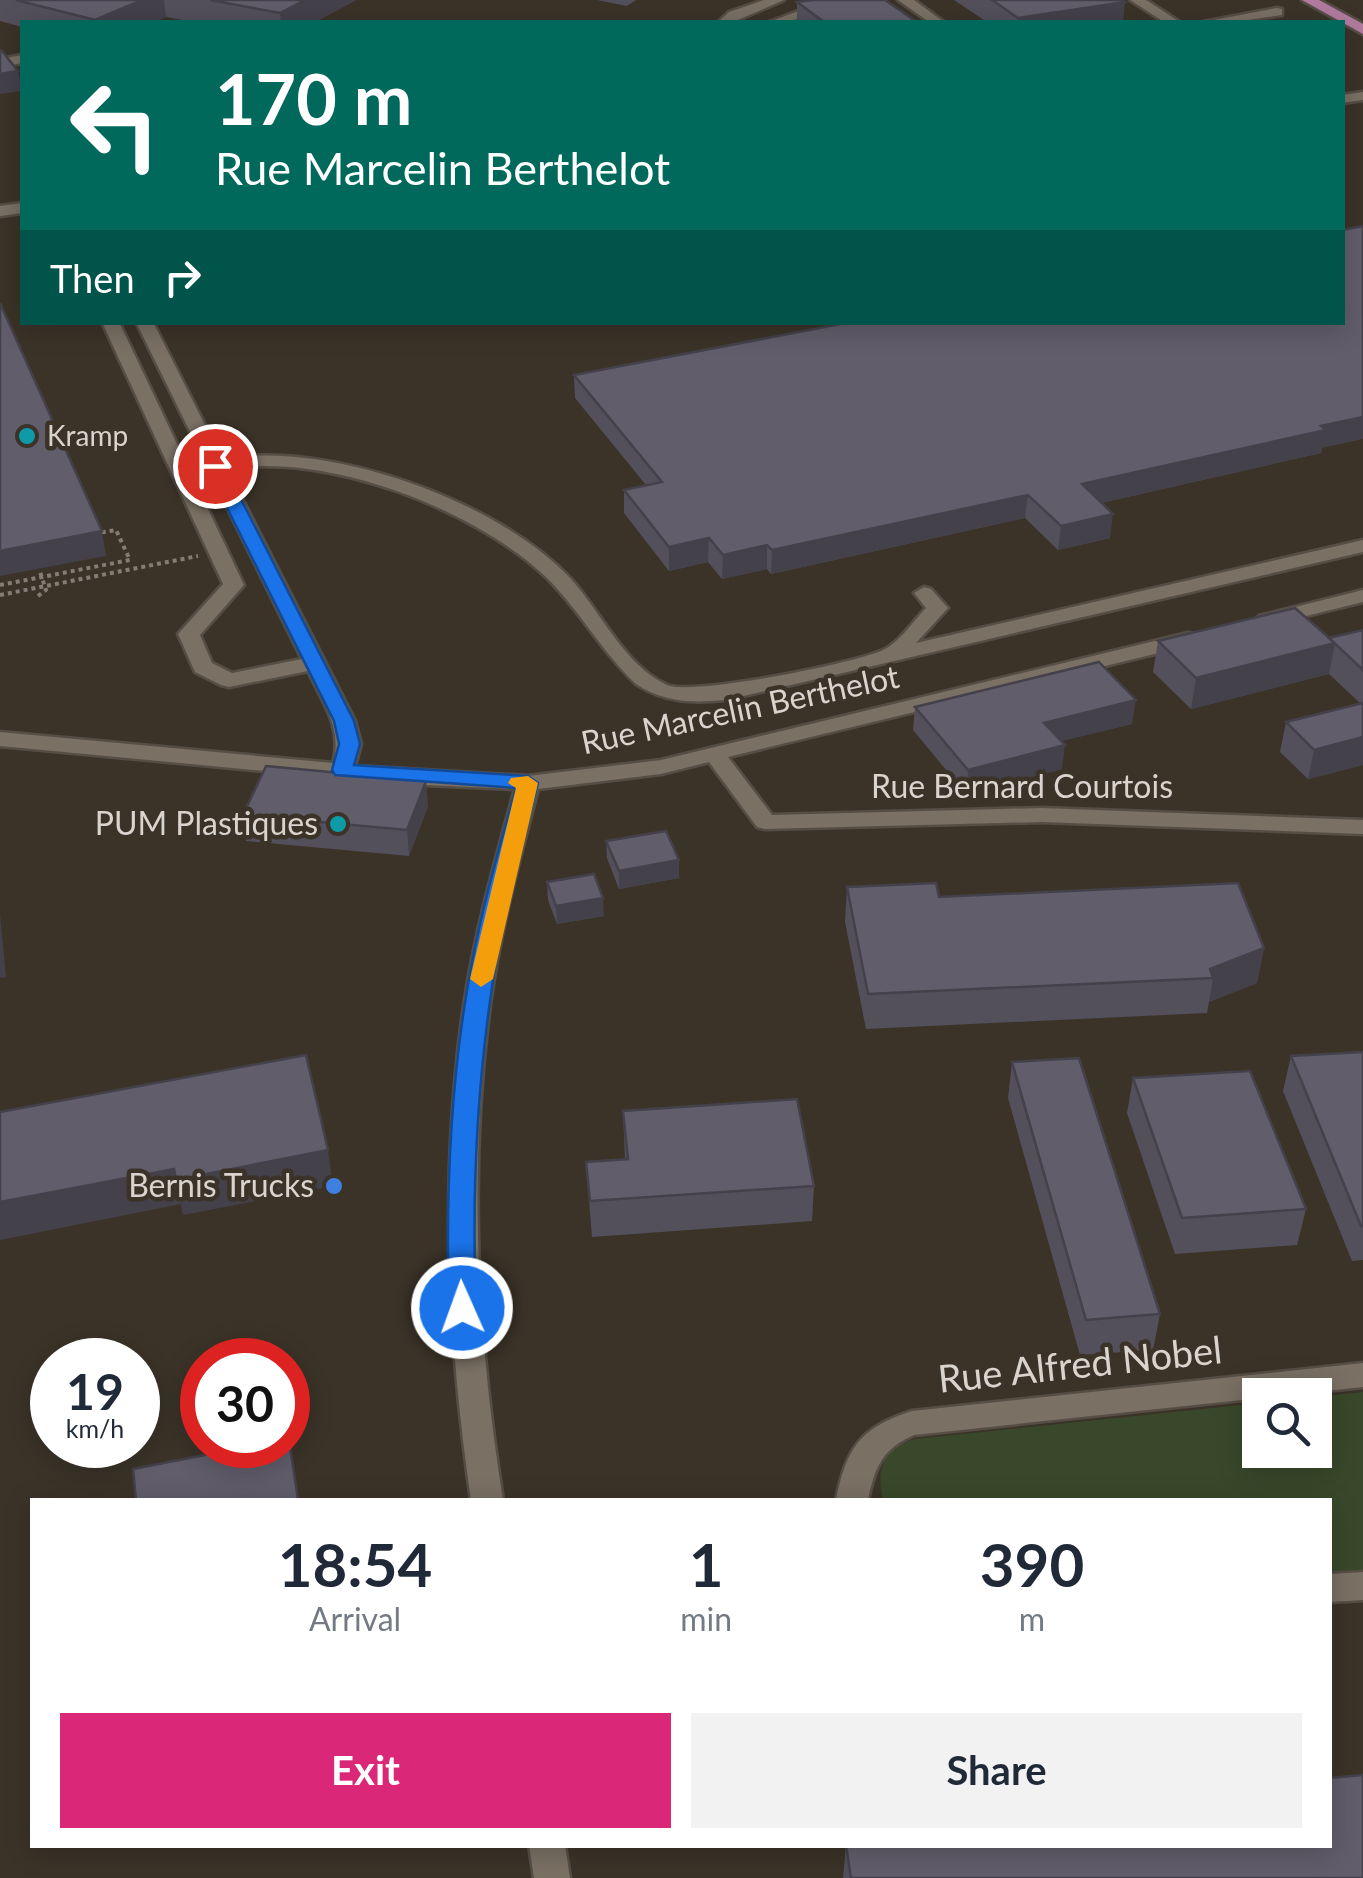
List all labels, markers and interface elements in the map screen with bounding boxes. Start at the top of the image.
text: 170 m [215,56,412,140]
icon: left [50,60,180,190]
text: Rue Marcelin Berthelot [215,141,670,195]
icon: right [155,250,210,305]
text: Then [50,255,135,301]
place label: Kramp [47,418,128,452]
pin [173,424,258,509]
marker: Kramp [16,425,38,447]
icon: arrive [188,439,243,494]
street label: Rue Marcelin Berthelot [577,656,903,761]
street label: Rue Bernard Courtois [871,766,1173,805]
place label: PUM Plastiques [95,803,318,842]
marker: PUM Plastiques [327,813,349,835]
place label: Bernis Trucks [128,1165,314,1204]
marker: Bernis Trucks [323,1175,345,1197]
position arrow [410,1256,514,1360]
street label: Rue Alfred Nobel [936,1325,1224,1401]
speed limit sign: 30 [180,1338,310,1468]
text: 19 [66,1361,124,1421]
map controls [1242,1378,1332,1468]
button: search [1242,1378,1332,1468]
text: km/h [66,1413,124,1443]
text: 18:54 [278,1528,432,1600]
text: 1 [689,1528,724,1600]
text: 390 [980,1528,1084,1600]
text: Arrival [309,1599,401,1638]
text: min [680,1599,732,1638]
text: m [1019,1599,1045,1638]
button: Exit [60,1713,671,1828]
button: Share [691,1713,1302,1828]

